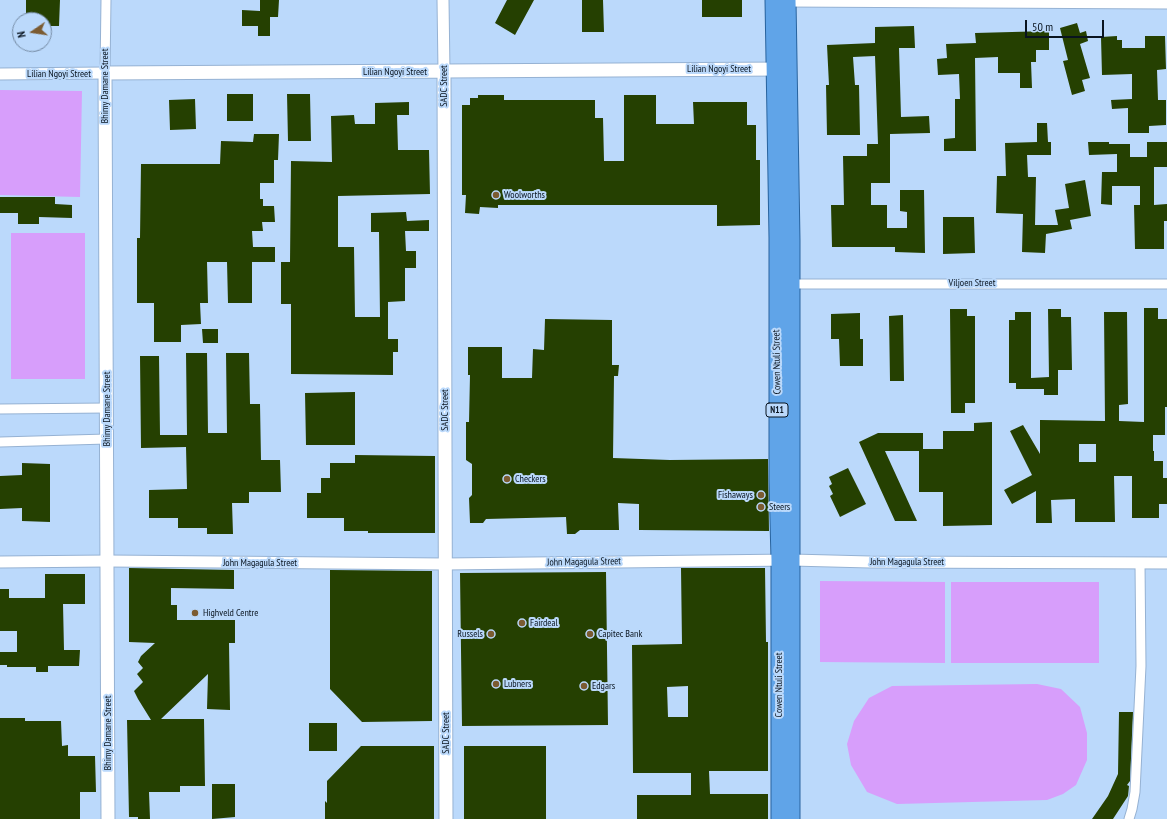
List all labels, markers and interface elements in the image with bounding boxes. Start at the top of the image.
north arrow [12,12,52,52]
scale bar [1027,12,1106,38]
text: 50 m [1032,19,1053,34]
text: N [14,30,29,39]
street label: Bhimy Damane Street [99,49,111,123]
street label: Lilian Ngoyi Street [687,63,751,75]
street label: SADC Street [438,65,450,107]
street label: Lilian Ngoyi Street [363,66,427,78]
street label: Lilian Ngoyi Street [27,68,91,80]
place label: Woolworths [504,189,545,201]
marker: Woolworths [491,190,501,200]
street label: Viljoen Street [949,277,995,289]
street label: Cowen Ntuli Street [770,330,784,394]
street label: Bhimy Damane Street [101,372,113,446]
street label: SADC Street [439,389,451,431]
road number: N11 [766,403,788,417]
place label: Checkers [515,473,546,485]
marker: Checkers [502,474,512,484]
place label: Fishaways [718,489,753,501]
marker: Fishaways [756,490,766,500]
place label: Steers [769,501,790,513]
marker: Steers [756,502,766,512]
street label: John Magagula Street [547,555,621,569]
street label: John Magagula Street [870,556,944,568]
street label: John Magagula Street [223,557,297,569]
place label: Highveld Centre [203,607,258,619]
marker: Highveld Centre [190,608,200,618]
place label: Fairdeal [530,617,558,629]
marker: Fairdeal [517,618,527,628]
place label: Russels [457,628,483,640]
place label: Capitec Bank [598,628,642,640]
marker: Russels [486,629,496,639]
marker: Capitec Bank [585,629,595,639]
street label: Cowen Ntuli Street [773,653,785,717]
place label: Lubners [504,678,531,690]
marker: Lubners [491,679,501,689]
place label: Edgars [592,680,615,692]
marker: Edgars [579,681,589,691]
street label: Bhimy Damane Street [102,696,114,770]
street label: SADC Street [440,712,452,754]

